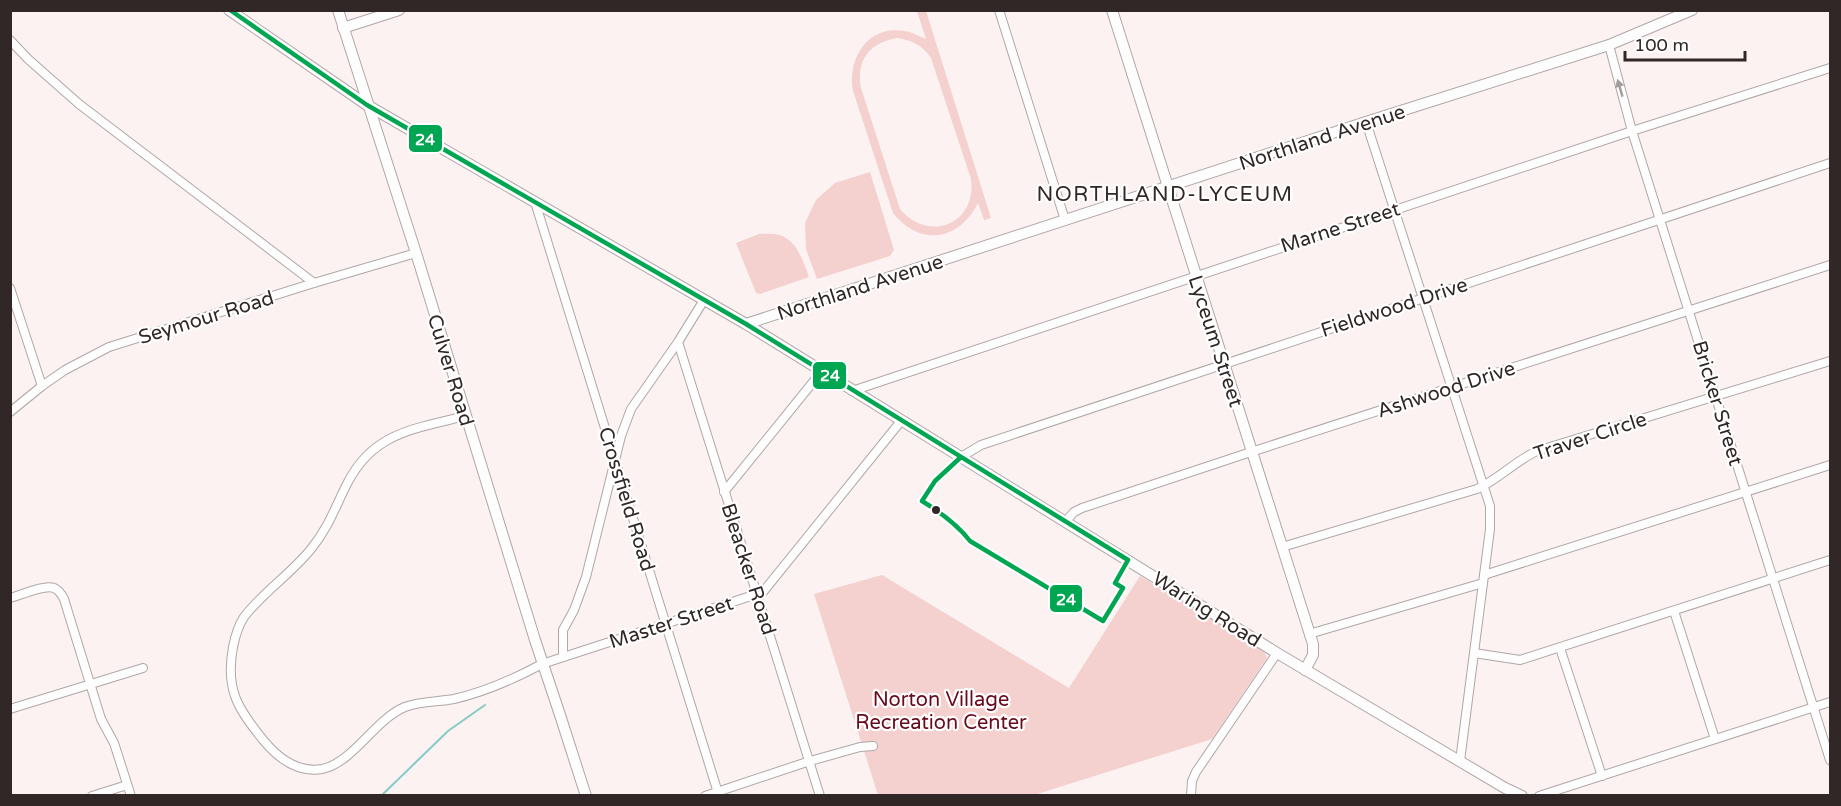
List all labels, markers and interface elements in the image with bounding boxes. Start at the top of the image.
scale bar [1625,24,1745,62]
text: 100 m [1634,34,1689,56]
one-way arrow [1615,79,1625,97]
street label: Northland Avenue [1236,100,1408,176]
line badge: 24 [408,124,443,153]
text: 24 [415,130,435,150]
district label: NORTHLAND-LYCEUM [1036,182,1294,207]
street label: Marne Street [1278,197,1403,259]
street label: Northland Avenue [774,250,946,326]
street label: Lyceum Street [1182,272,1248,410]
street label: Fieldwood Drive [1318,273,1471,343]
street label: Seymour Road [136,286,277,350]
street label: Culver Road [422,311,478,429]
street label: Bricker Street [1687,338,1747,469]
street label: Ashwood Drive [1374,356,1518,424]
line badge: 24 [812,361,847,390]
text: 24 [820,366,840,386]
street label: Traver Circle [1531,407,1650,467]
street label: Crossfield Road [593,424,659,574]
street label: Bleacker Road [715,500,781,638]
unlabelled marker [930,504,942,516]
street label: Waring Road [1148,567,1265,653]
line badge: 24 [1049,584,1083,613]
text: 24 [1056,590,1076,610]
street label: Master Street [606,592,737,654]
park label: Norton Village Recreation Center [855,688,1027,735]

